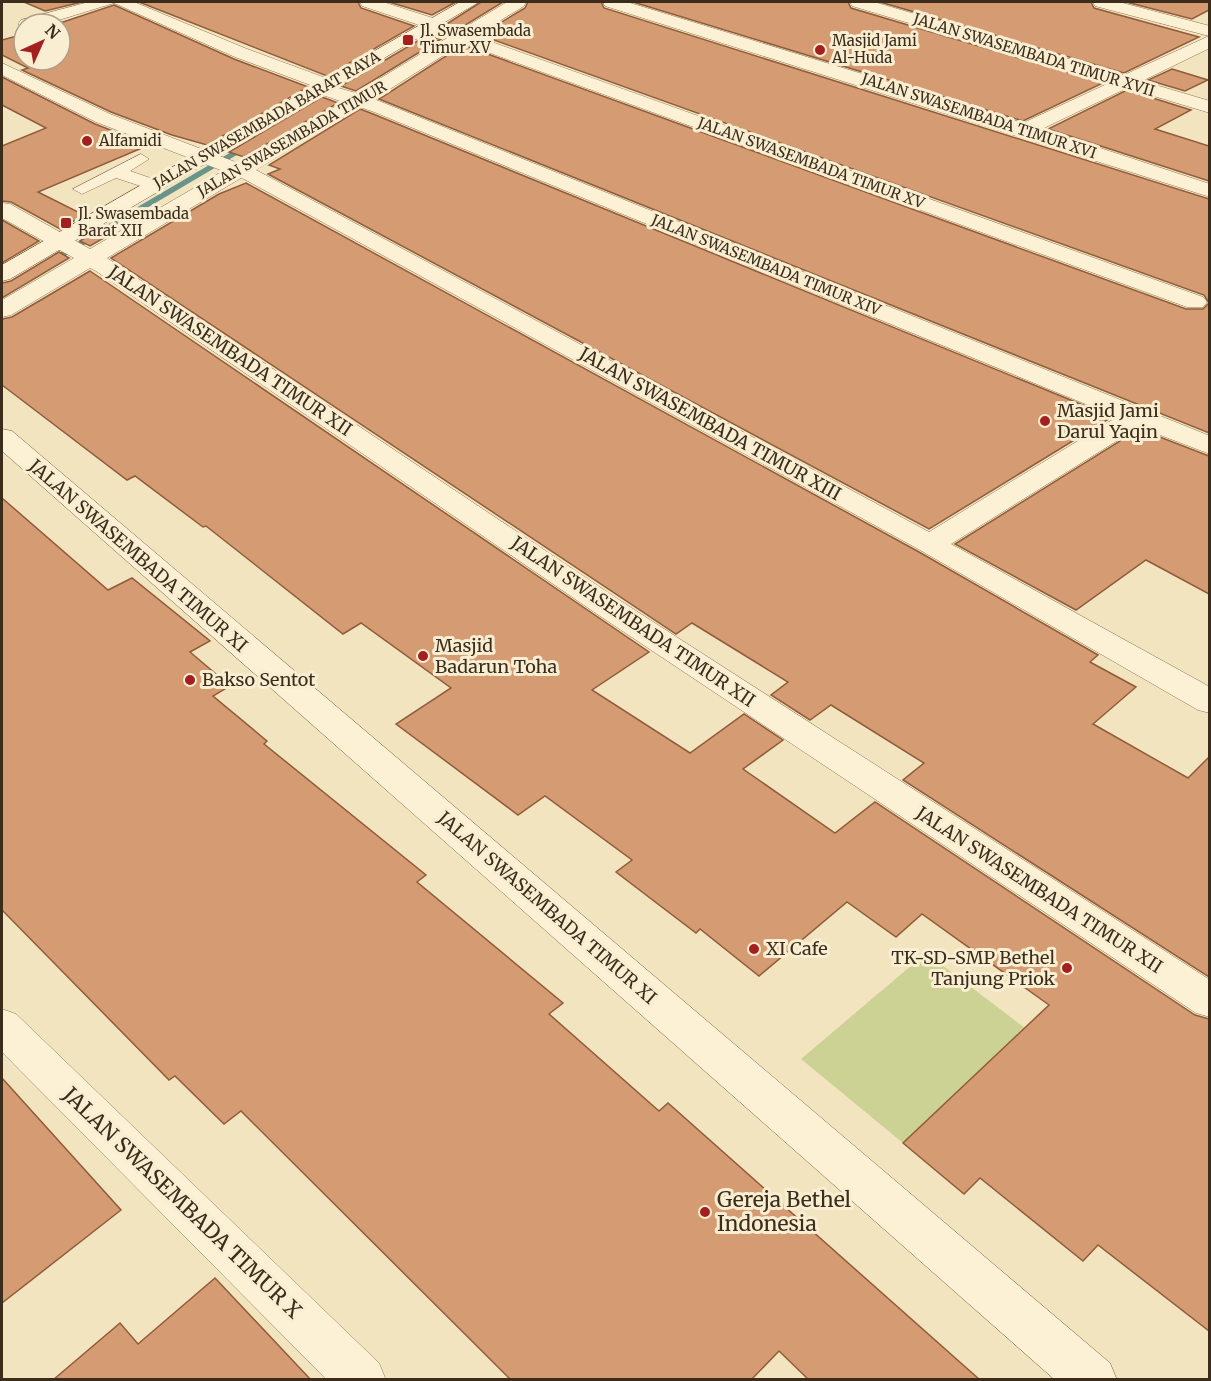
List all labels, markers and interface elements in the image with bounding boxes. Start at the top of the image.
street label: JALAN SWASEMBADA TIMUR XVII [910,8,1157,100]
north arrow [12,12,72,72]
text: N [41,20,64,43]
place label: Jl. Swasembada Timur XV [419,21,531,57]
place label: Masjid Jami Al-Huda [831,31,917,67]
marker: Jl. Swasembada Timur XV [401,33,415,47]
marker: Masjid Jami Al-Huda [813,43,827,57]
street label: JALAN SWASEMBADA BARAT RAYA [149,47,384,193]
street label: JALAN SWASEMBADA TIMUR XVI [858,68,1099,163]
street label: JALAN SWASEMBADA TIMUR [193,76,390,201]
street label: JALAN SWASEMBADA TIMUR XV [694,112,928,213]
place label: Alfamidi [98,131,162,150]
marker: Alfamidi [80,134,94,148]
place label: Jl. Swasembada Barat XII [77,204,189,240]
street label: JALAN SWASEMBADA TIMUR XIV [648,209,885,320]
marker: Jl. Swasembada Barat XII [59,216,73,230]
street label: JALAN SWASEMBADA TIMUR XII [103,260,357,441]
street label: JALAN SWASEMBADA TIMUR XIII [574,341,845,505]
place label: Masjid Jami Darul Yaqin [1057,399,1159,443]
marker: Masjid Jami Darul Yaqin [1038,414,1052,428]
street label: JALAN SWASEMBADA TIMUR XI [23,454,252,657]
street label: JALAN SWASEMBADA TIMUR XII [506,531,760,712]
place label: Masjid Badarun Toha [435,634,558,678]
marker: Masjid Badarun Toha [416,649,430,663]
place label: Bakso Sentot [202,668,315,691]
marker: Bakso Sentot [183,673,197,687]
street label: JALAN SWASEMBADA TIMUR XII [911,801,1167,978]
street label: JALAN SWASEMBADA TIMUR XI [432,806,661,1009]
place label: XI Cafe [766,937,828,960]
marker: XI Cafe [747,942,761,956]
place label: TK-SD-SMP Bethel Tanjung Priok [891,946,1056,990]
marker: TK-SD-SMP Bethel Tanjung Priok [1060,961,1074,975]
street label: JALAN SWASEMBADA TIMUR X [57,1081,307,1324]
place label: Gereja Bethel Indonesia [717,1186,852,1237]
marker: Gereja Bethel Indonesia [698,1205,712,1219]

